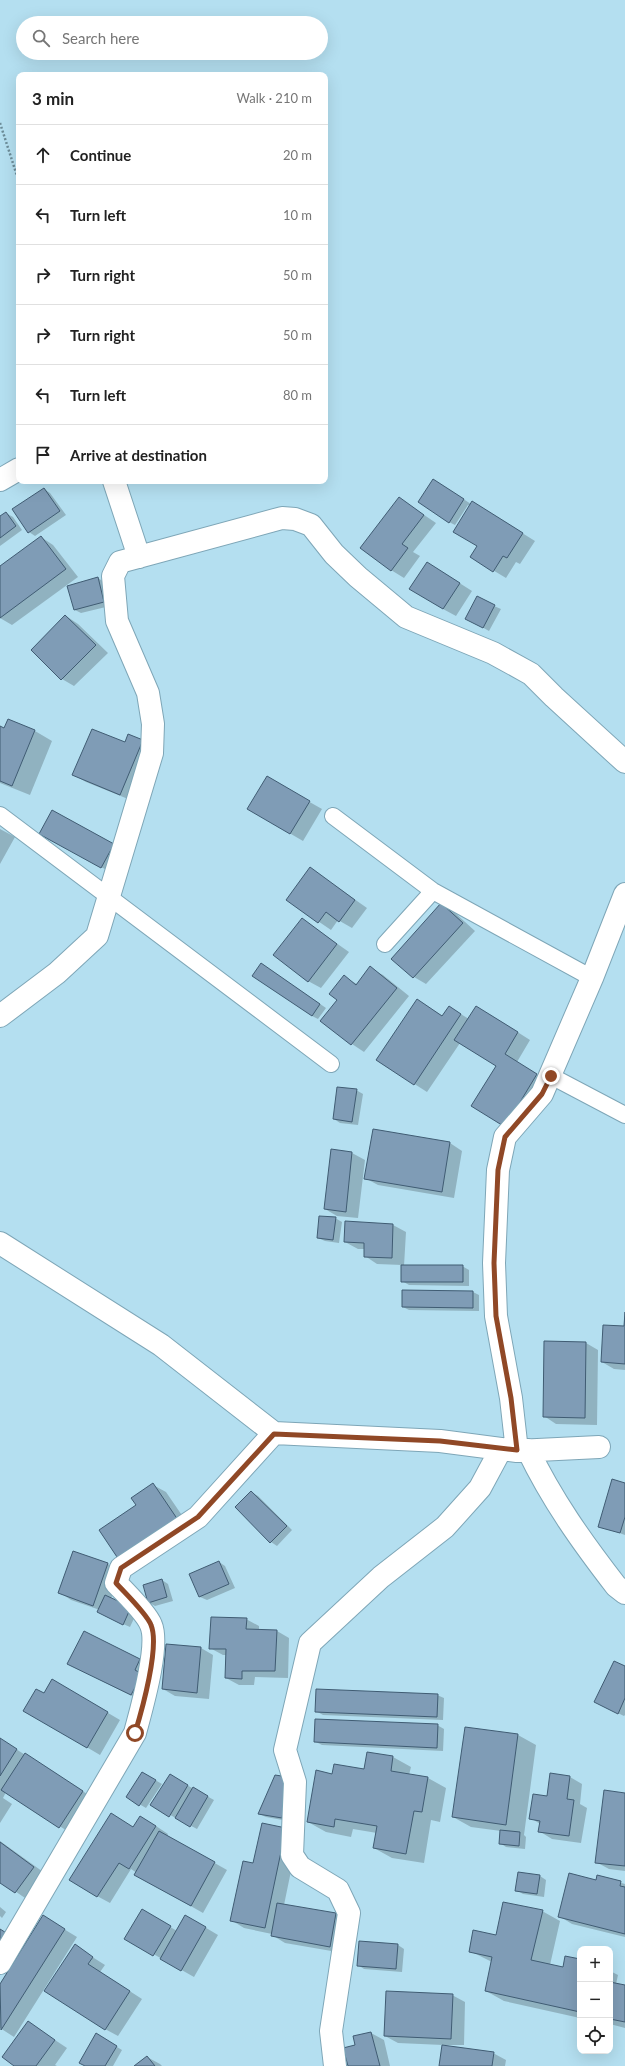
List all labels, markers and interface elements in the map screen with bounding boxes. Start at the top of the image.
search box [16,16,328,60]
icon: search [30,27,52,49]
text: Search here [62,29,139,47]
text: 3 min [32,88,74,109]
text: Walk · 210 m [236,90,312,106]
icon: ahead [32,144,54,166]
text: Continue [70,146,131,164]
text: 20 m [283,147,312,163]
icon: left [32,204,54,226]
text: Turn left [70,206,126,224]
text: 10 m [283,207,312,223]
icon: right [32,264,54,286]
text: Turn right [70,266,135,284]
text: 50 m [283,267,312,283]
icon: right [32,324,54,346]
text: Turn right [70,326,135,344]
text: 50 m [283,327,312,343]
icon: left [32,384,54,406]
text: Turn left [70,386,126,404]
text: 80 m [283,387,312,403]
icon: arrive [32,444,54,466]
text: Arrive at destination [70,446,207,464]
route end [542,1067,560,1085]
route start [126,1724,144,1742]
map controls [577,1946,613,2054]
button: + [577,1946,613,1982]
button: − [577,1982,613,2018]
button: locate [577,2018,613,2054]

